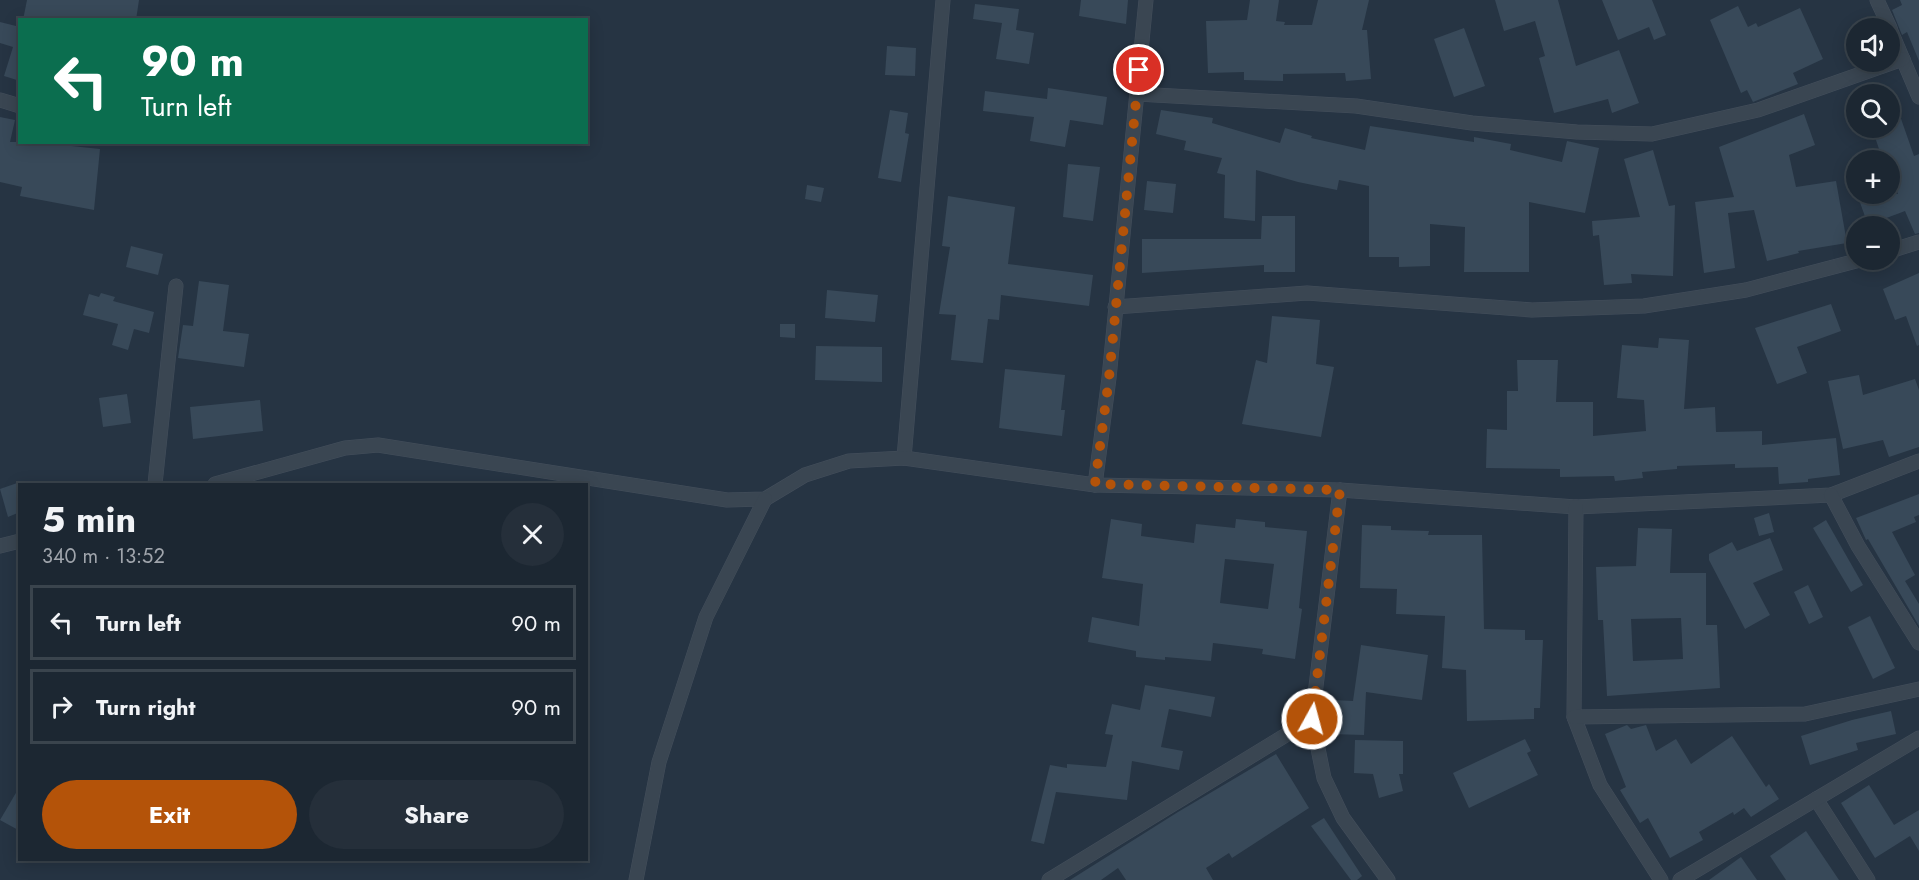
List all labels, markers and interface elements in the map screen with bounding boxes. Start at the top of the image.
map controls [1846,18,1900,270]
button: sound [1846,18,1900,72]
text: 90 m [141,31,244,92]
icon: left [42,42,120,120]
pin [1113,44,1164,95]
icon: arrive [1122,53,1155,86]
button: search [1846,84,1900,138]
text: Turn left [141,87,231,126]
button: + [1846,150,1900,204]
button: − [1846,216,1900,270]
text: 5 min [42,493,136,545]
button: close [501,503,564,566]
text: 340 m · 13:52 [42,542,165,571]
icon: left [45,606,78,639]
text: Turn left [96,607,181,639]
text: 90 m [511,607,561,639]
position arrow [1280,687,1344,751]
icon: right [45,690,78,723]
text: Turn right [96,691,196,723]
text: 90 m [511,691,561,723]
button: Exit [42,780,297,849]
button: Share [309,780,564,849]

